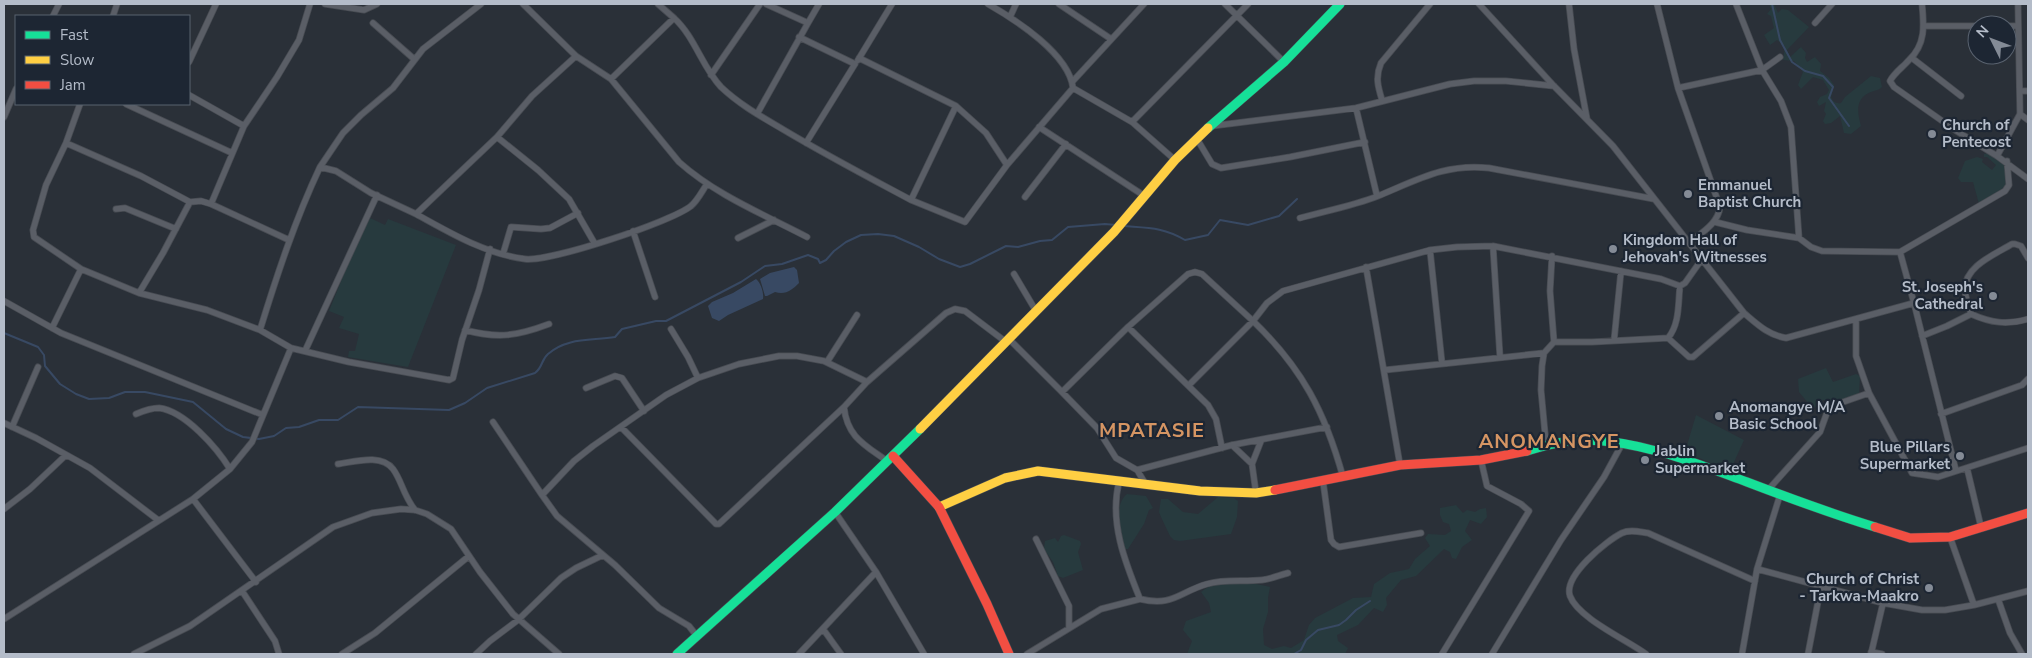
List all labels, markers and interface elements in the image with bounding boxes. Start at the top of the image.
legend [15,15,190,105]
north arrow [1967,15,2017,65]
text: N [1972,21,1993,42]
text: Fast [60,25,89,45]
text: Slow [60,50,95,70]
text: Jam [59,75,86,95]
place label: Church of Pentecost [1942,115,2011,152]
marker: Church of Pentecost [1926,128,1938,140]
place label: Emmanuel Baptist Church [1698,175,1801,212]
marker: Emmanuel Baptist Church [1682,188,1694,200]
place label: Kingdom Hall of Jehovah's Witnesses [1622,230,1767,267]
marker: Kingdom Hall of Jehovah's Witnesses [1607,243,1619,255]
place label: St. Joseph's Cathedral [1902,277,1983,314]
marker: St. Joseph's Cathedral [1987,290,1999,302]
place label: Anomangye M/A Basic School [1729,397,1846,434]
marker: Anomangye M/A Basic School [1713,410,1725,422]
district label: MPATASIE [1099,417,1205,444]
district label: ANOMANGYE [1478,428,1620,455]
place label: Blue Pillars Supermarket [1860,437,1950,474]
place label: Jablin Supermarket [1654,441,1745,478]
marker: Blue Pillars Supermarket [1954,450,1966,462]
marker: Jablin Supermarket [1639,454,1651,466]
place label: Church of Christ - Tarkwa-Maakro [1799,569,1919,606]
marker: Church of Christ - Tarkwa-Maakro [1923,582,1935,594]

